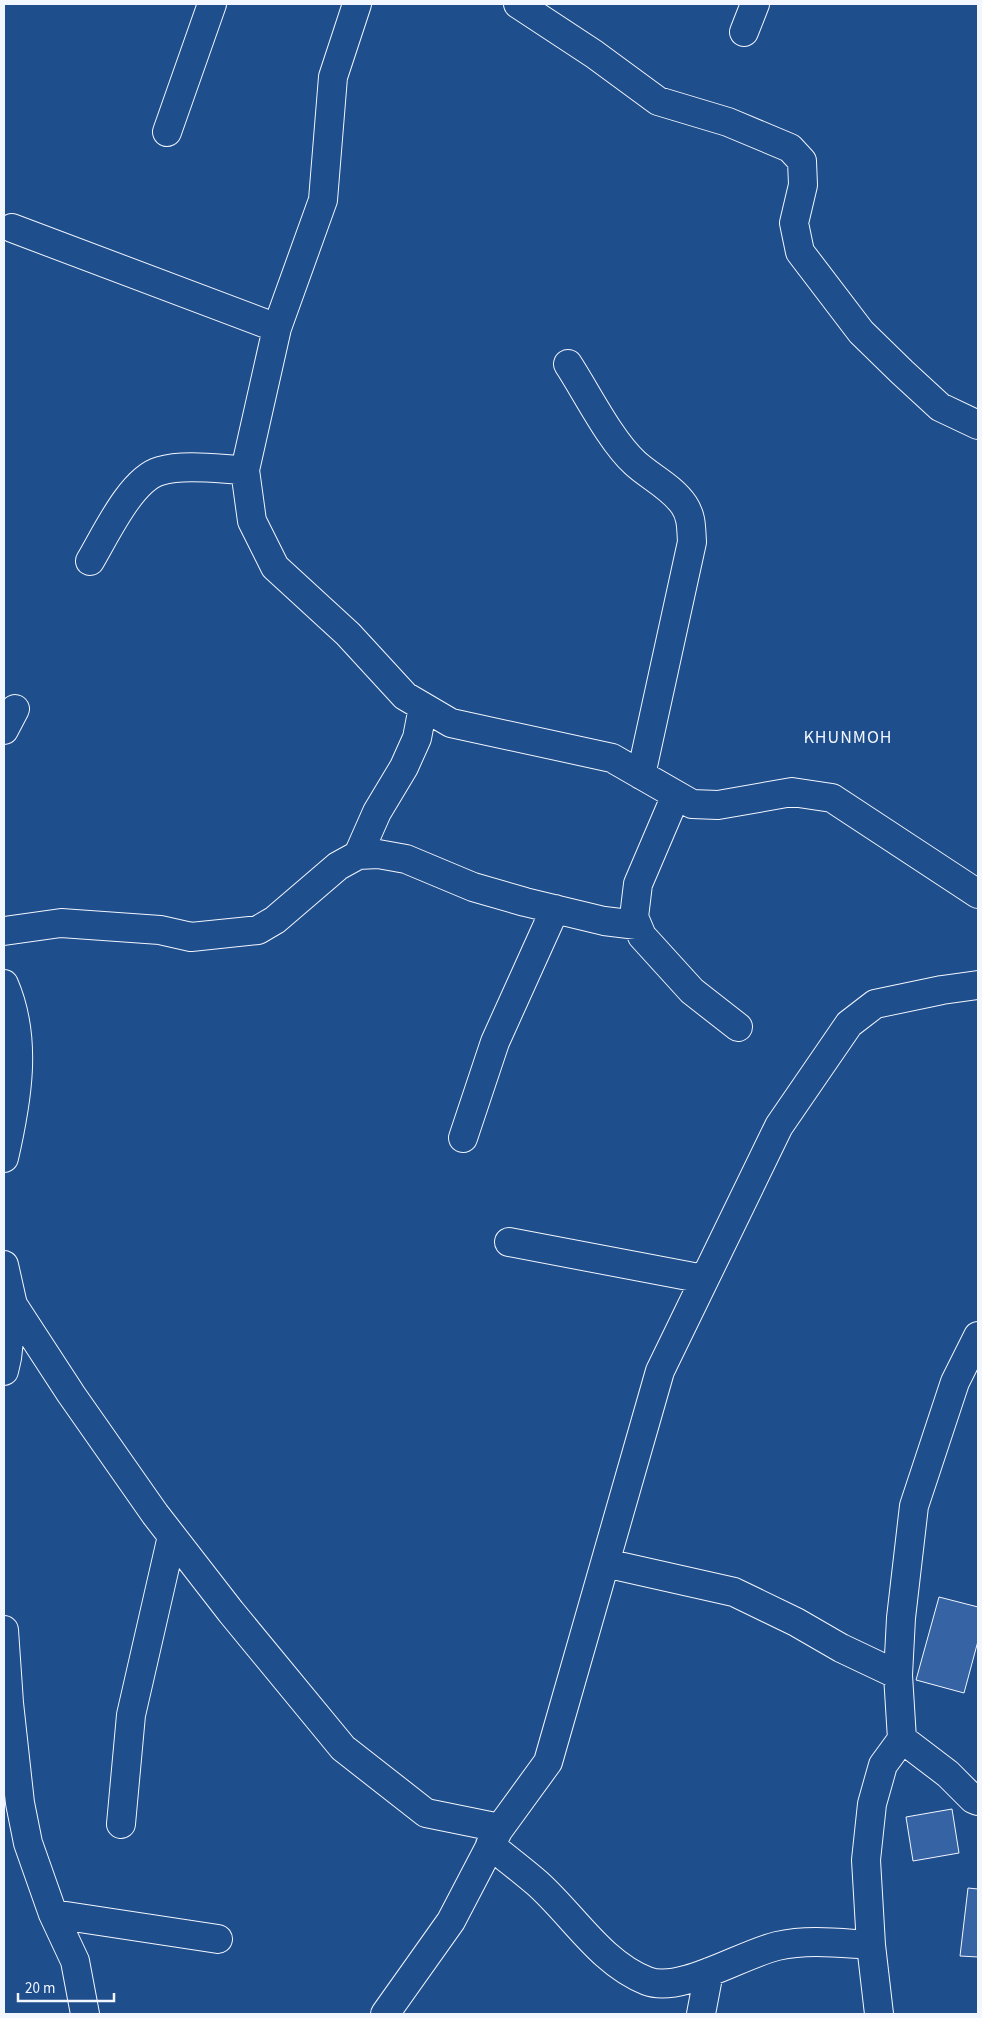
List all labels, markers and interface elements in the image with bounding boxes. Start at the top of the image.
district label: KHUNMOH [803,725,893,750]
scale bar [18,1970,114,2002]
text: 20 m [25,1978,55,1999]

